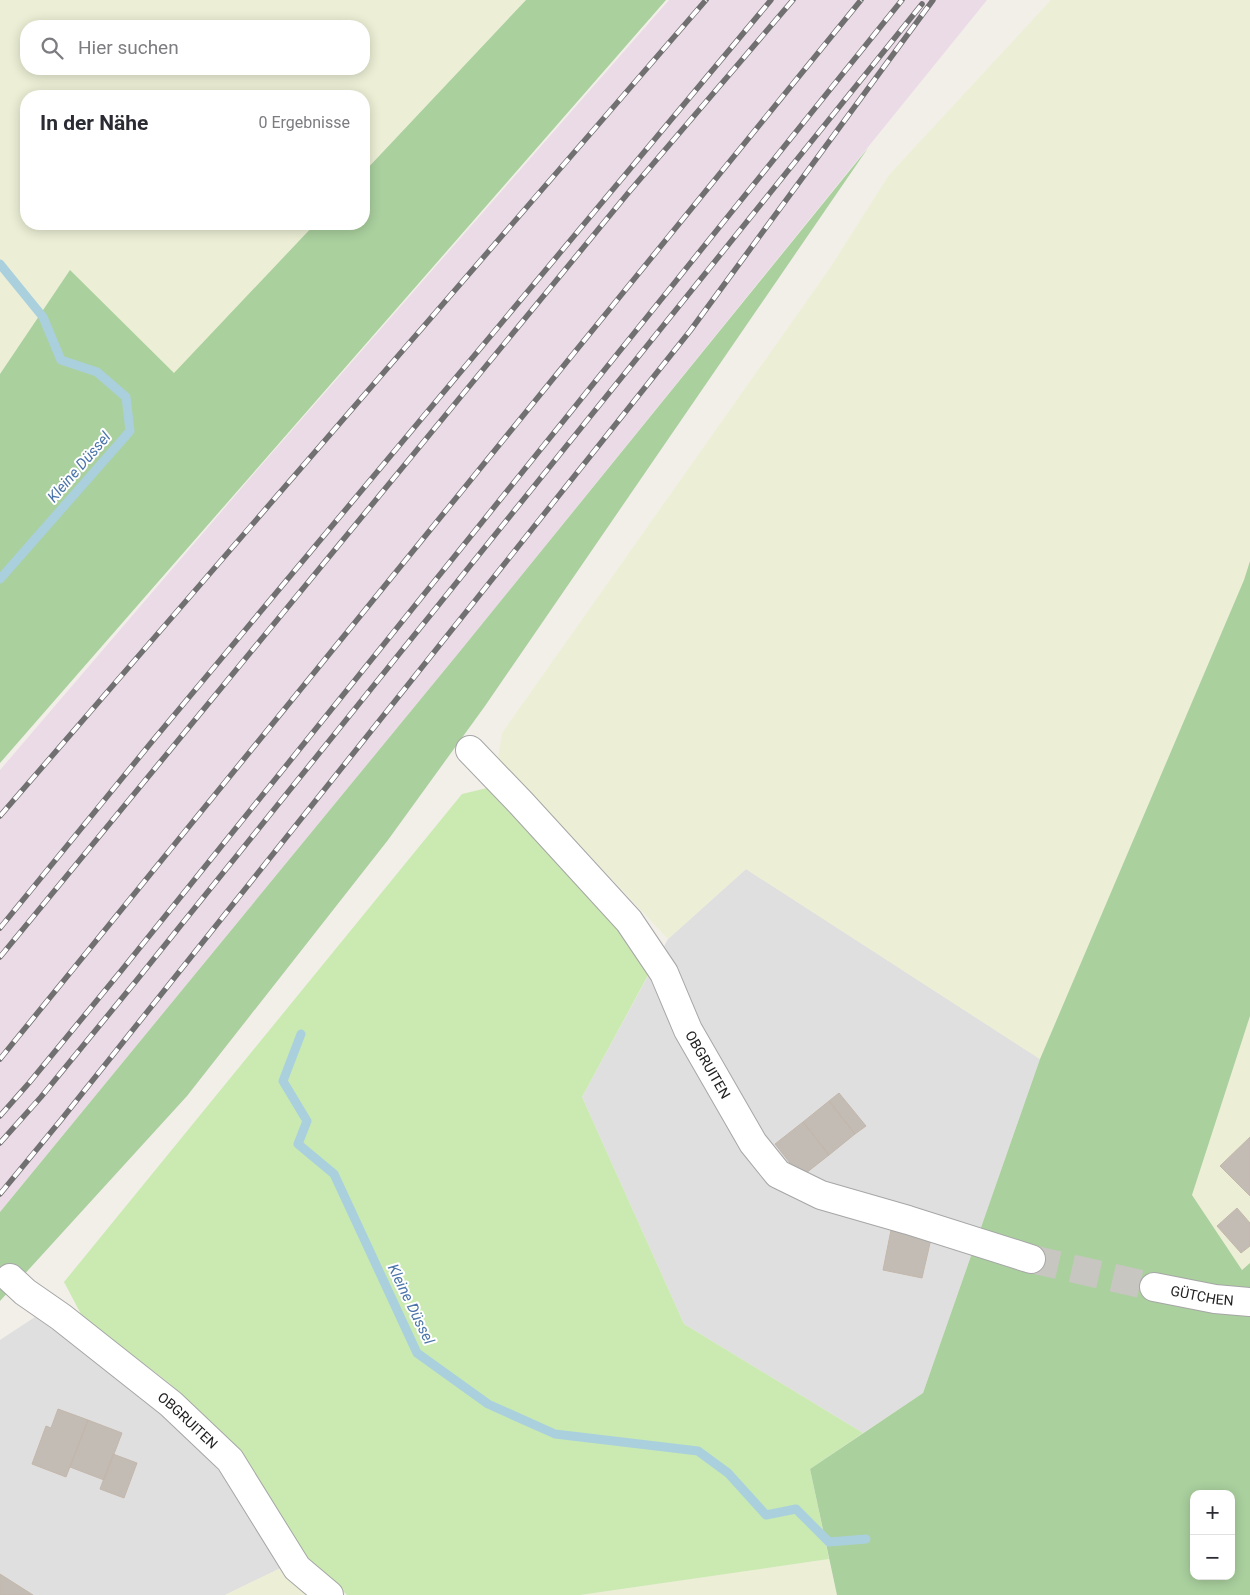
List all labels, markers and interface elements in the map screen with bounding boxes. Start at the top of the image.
search box [20,20,370,75]
icon: search [38,34,66,62]
text: Hier suchen [78,36,179,59]
text: In der Nähe [40,111,148,135]
text: 0 Ergebnisse [258,113,350,132]
water label: Kleine Düssel [44,428,115,506]
street label: OBGRUITEN [682,1028,734,1101]
water label: Kleine Düssel [384,1261,438,1348]
street label: GÜTCHEN [1169,1282,1234,1309]
street label: OBGRUITEN [155,1389,221,1452]
map controls [1190,1490,1235,1580]
button: + [1190,1490,1235,1535]
button: − [1190,1535,1235,1580]

